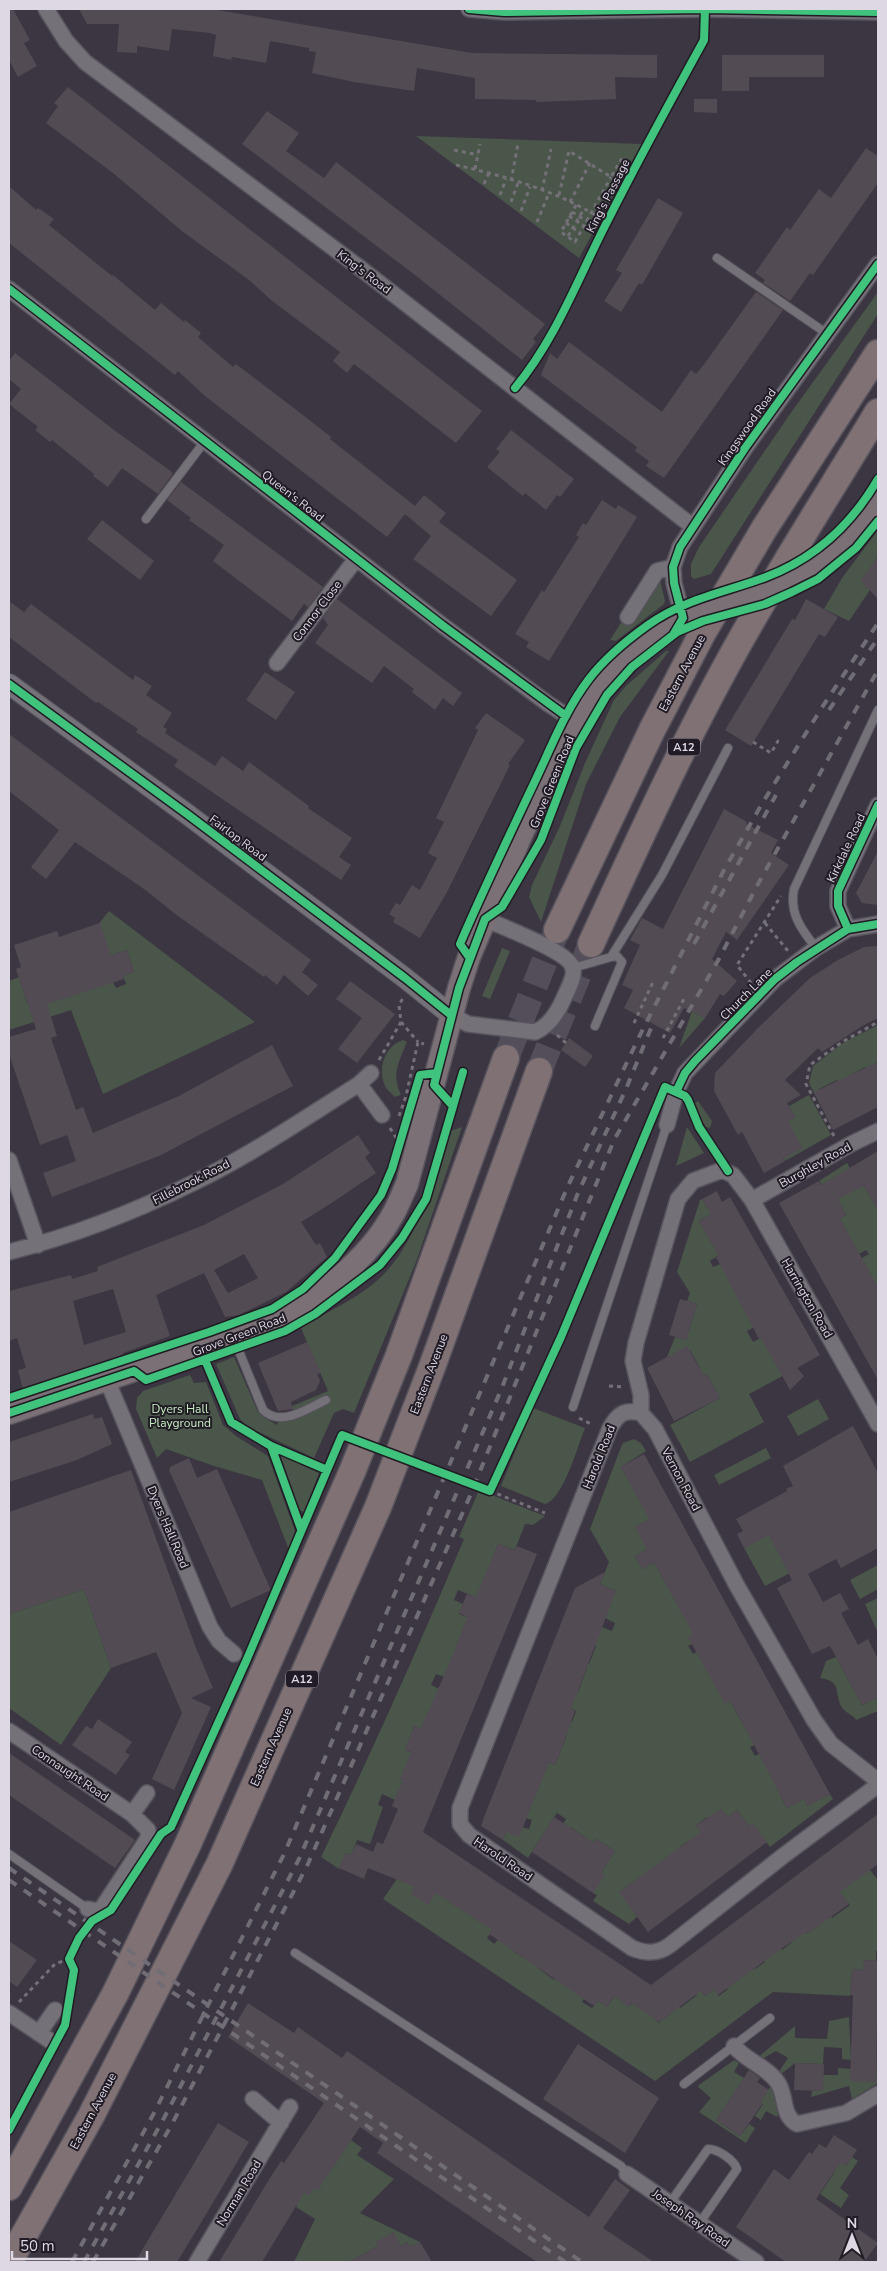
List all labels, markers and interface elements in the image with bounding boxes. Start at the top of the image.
street label: King's Passage [583,156,633,236]
street label: King's Road [334,246,394,298]
street label: Kingswood Road [714,385,780,469]
street label: Queen's Road [259,467,327,525]
street label: Connor Close [289,577,345,645]
street label: Eastern Avenue [655,632,709,714]
street label: Grove Green Road [526,733,578,831]
road number: A12 [668,739,700,756]
street label: Fairlop Road [206,811,270,865]
street label: Kirkdale Road [823,811,869,885]
street label: Church Lane [717,965,775,1023]
street label: Burghley Road [776,1139,854,1191]
street label: Fillebrook Road [150,1156,232,1208]
street label: Harrington Road [778,1255,836,1341]
street label: Grove Green Road [190,1310,288,1360]
street label: Eastern Avenue [406,1332,452,1416]
park label: Dyers Hall Playground [149,1401,211,1431]
street label: Harold Road [579,1423,619,1491]
street label: Vernon Road [657,1444,704,1513]
street label: Dyers Hall Road [143,1483,193,1571]
road number: A12 [286,1670,318,1688]
street label: Eastern Avenue [246,1705,296,1789]
street label: Connaught Road [28,1741,112,1805]
street label: Harold Road [470,1833,536,1885]
street label: Eastern Avenue [66,2070,120,2152]
street label: Norman Road [213,2157,265,2229]
street label: Joseph Ray Road [648,2185,733,2251]
north arrow [827,2211,877,2261]
text: N [847,2214,857,2233]
scale bar [12,2228,148,2260]
text: 50 m [20,2236,55,2256]

